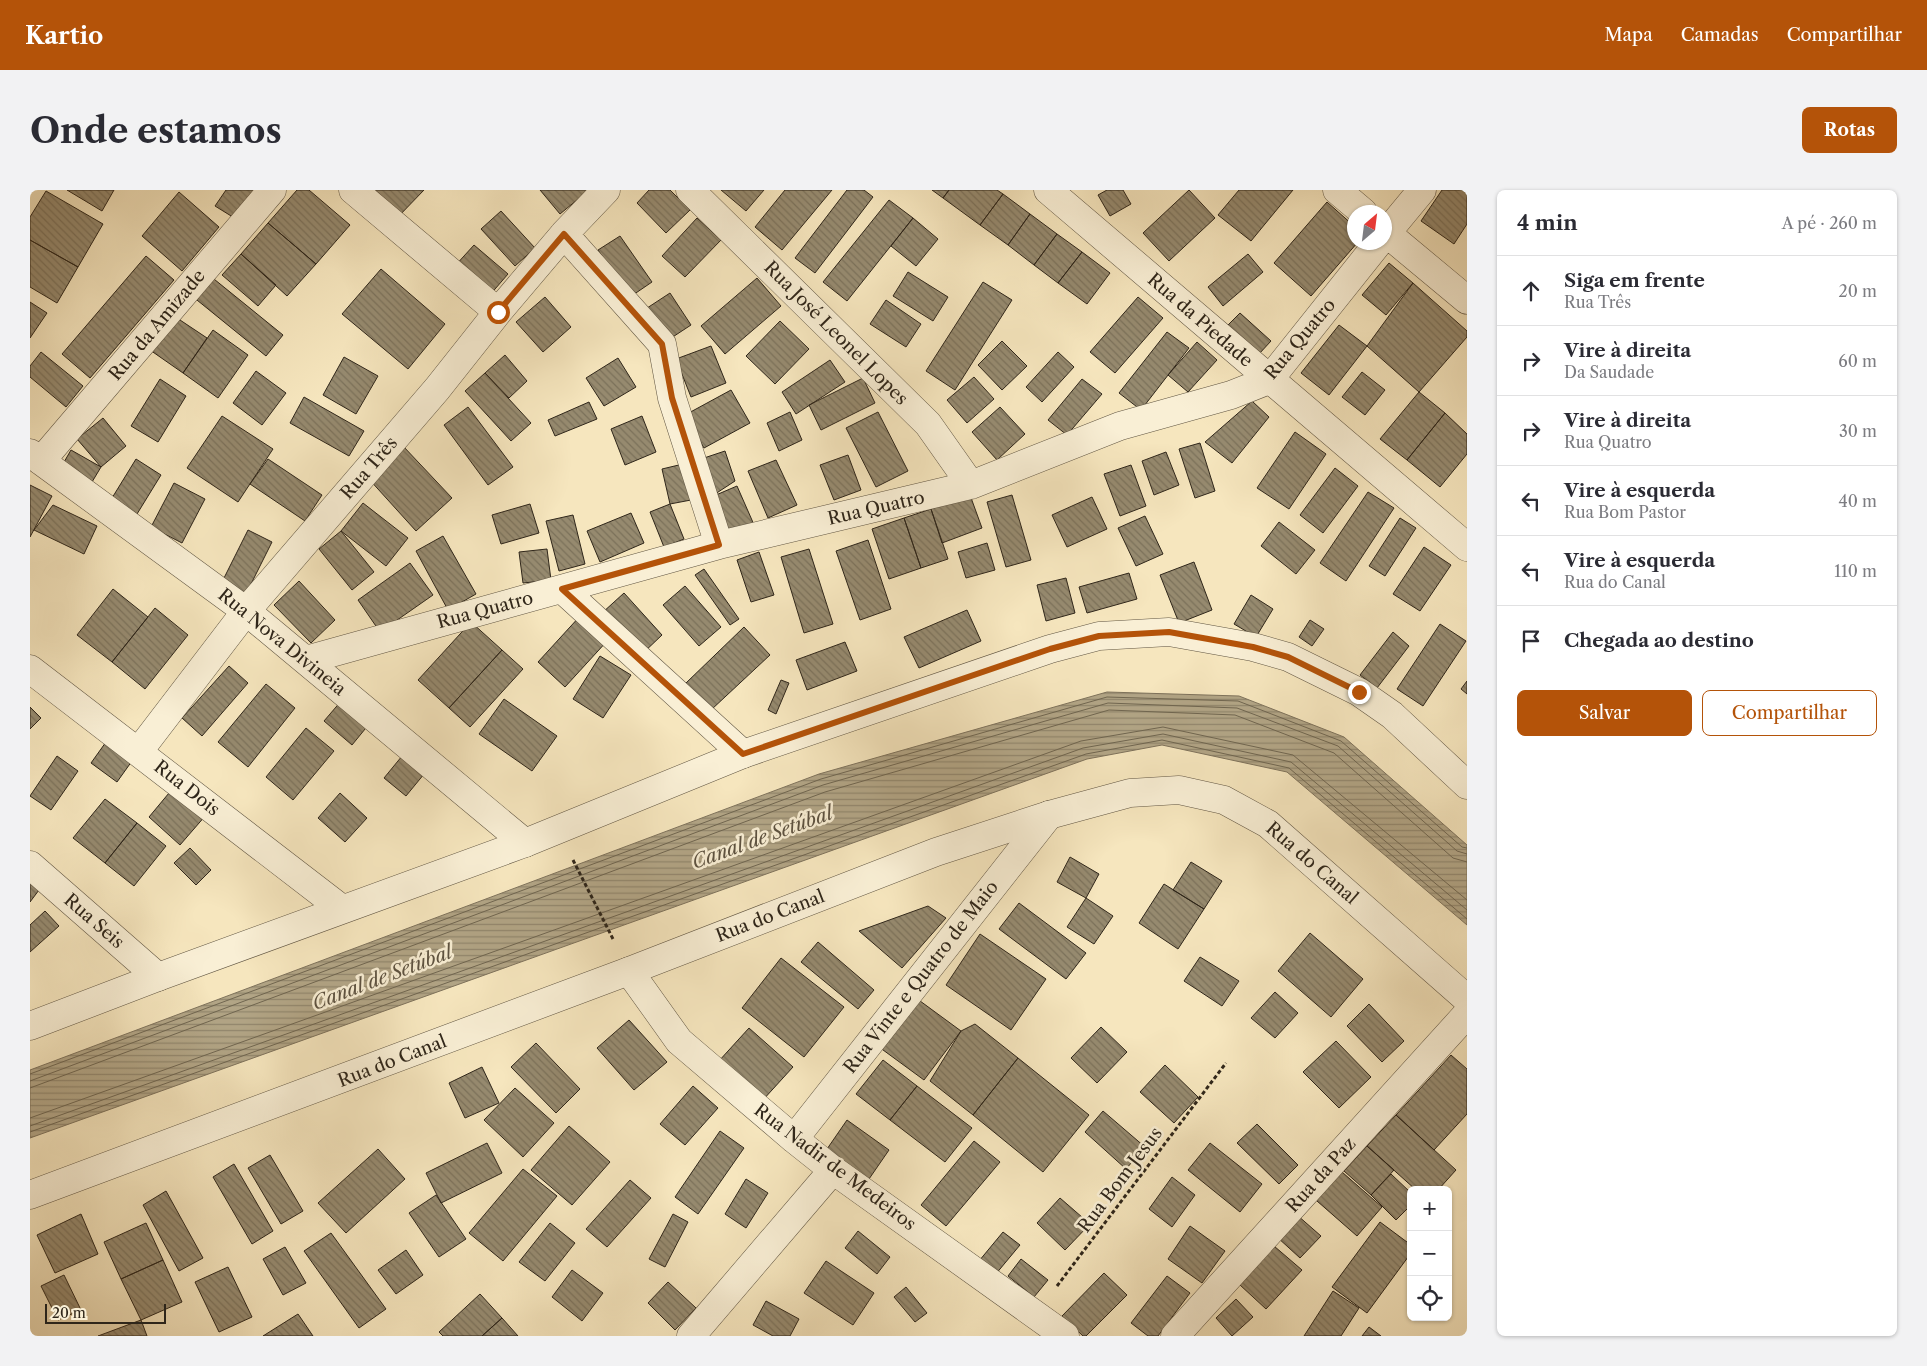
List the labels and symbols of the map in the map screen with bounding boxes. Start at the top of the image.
north arrow [1347,205,1392,250]
street label: Rua José Leonel Lopes [759,256,913,410]
street label: Rua da Amizade [104,265,210,385]
street label: Rua da Piedade [1143,268,1257,372]
street label: Rua Quatro [1260,294,1340,384]
route start [487,301,510,324]
street label: Rua Três [336,432,402,504]
street label: Rua Quatro [825,486,927,530]
street label: Rua Nova Divineia [214,584,351,701]
street label: Rua Quatro [435,587,535,633]
route end [1348,681,1371,704]
street label: Rua Dois [150,756,224,820]
water label: Canal de Setúbal [689,801,838,874]
street label: Rua do Canal [1262,817,1362,909]
street label: Rua Vinte e Quatro de Maio [839,876,1003,1078]
street label: Rua do Canal [713,885,827,947]
street label: Rua Seis [59,889,129,953]
water label: Canal de Setúbal [309,939,457,1015]
street label: Rua do Canal [335,1030,449,1092]
street label: Rua Nadir de Medeiros [750,1099,920,1235]
street label: Rua Bom Jesus [1073,1123,1167,1237]
street label: Rua da Paz [1281,1133,1361,1217]
scale bar [45,1301,166,1324]

